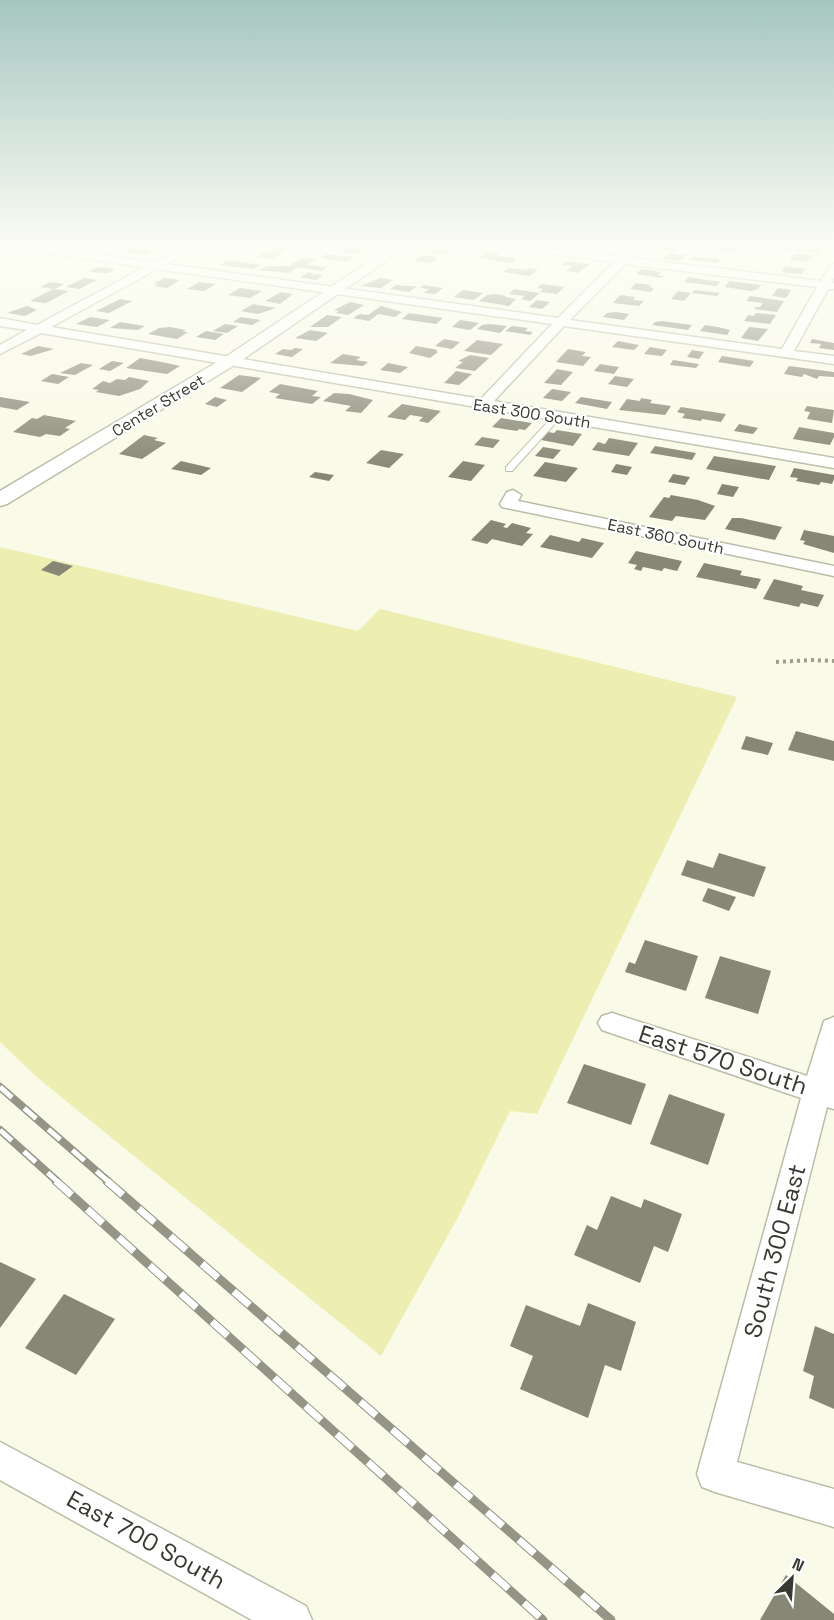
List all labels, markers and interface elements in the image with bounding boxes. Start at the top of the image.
street label: Center Street [108,369,209,441]
street label: East 300 South [472,394,592,433]
street label: East 360 South [606,514,726,559]
street label: East 570 South [635,1018,812,1101]
street label: South 300 East [736,1161,813,1341]
street label: East 700 South [61,1483,231,1596]
north arrow [762,1548,822,1608]
text: N [789,1553,807,1577]

